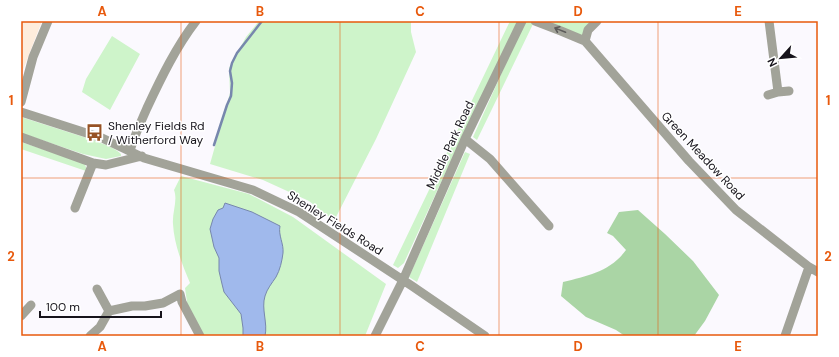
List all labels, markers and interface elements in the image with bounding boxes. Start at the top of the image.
text: A [97,3,107,20]
text: B [256,3,264,20]
text: C [415,3,425,20]
text: D [573,3,583,20]
text: E [734,3,742,20]
one-way arrow [554,26,566,34]
north arrow [761,38,801,78]
text: N [764,56,780,69]
text: 1 [9,92,13,109]
text: 1 [826,92,830,109]
street label: Middle Park Road [423,98,477,192]
street label: Green Meadow Road [658,108,748,204]
place label: Shenley Fields Rd / Witherford Way [108,118,205,148]
bus stop icon: Shenley Fields Rd / Witherford Way [85,123,105,143]
street label: Shenley Fields Road [284,187,386,259]
text: 2 [7,248,15,265]
text: 2 [824,248,832,265]
scale bar [40,293,161,319]
text: 100 m [46,299,80,315]
text: A [97,338,107,355]
text: B [256,338,264,355]
text: C [415,338,425,355]
text: D [573,338,583,355]
text: E [734,338,742,355]

